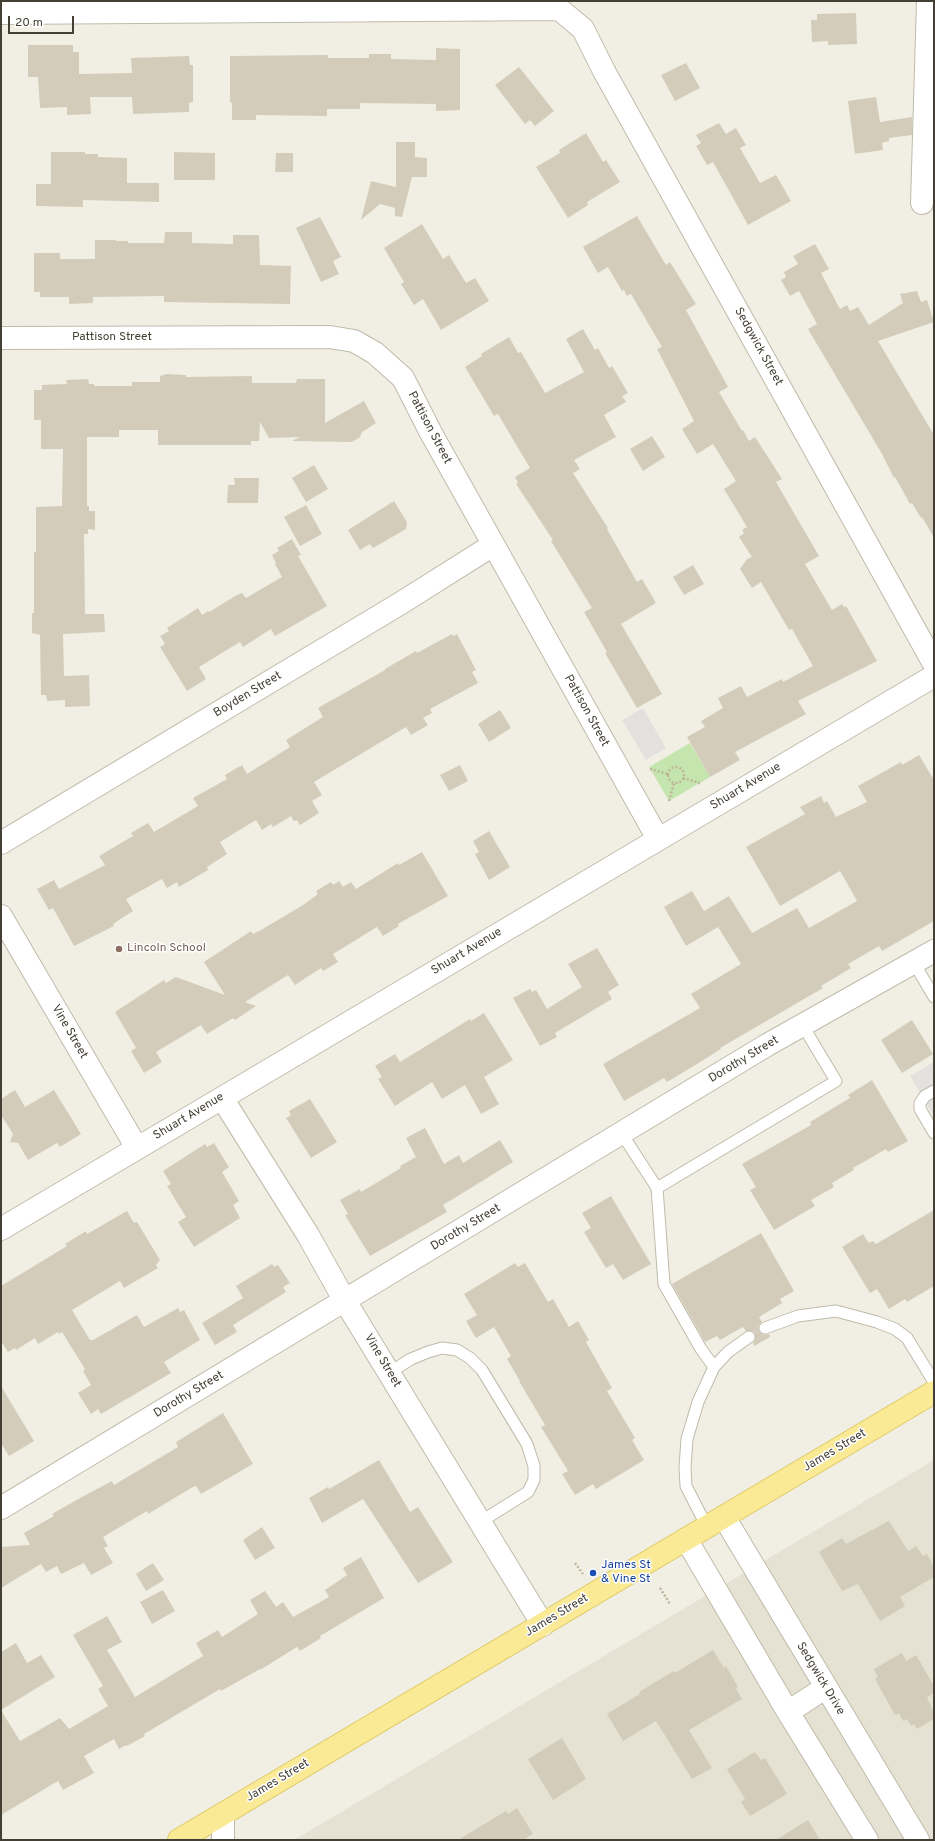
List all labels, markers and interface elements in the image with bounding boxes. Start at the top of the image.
scale bar [10,8,76,34]
text: 20 m [15,15,43,31]
street label: Sedgwick Street [731,305,785,389]
street label: Pattison Street [72,331,152,345]
street label: Pattison Street [404,389,454,467]
street label: Boyden Street [211,669,285,721]
street label: Pattison Street [560,673,612,749]
street label: Shuart Avenue [708,760,784,814]
street label: Shuart Avenue [429,925,505,979]
place label: Lincoln School [127,942,206,956]
marker: Lincoln School [114,944,124,954]
street label: Vine Street [48,1002,90,1062]
street label: Dorothy Street [706,1034,782,1086]
street label: Shuart Avenue [151,1090,227,1144]
street label: Dorothy Street [428,1202,504,1254]
street label: Vine Street [360,1332,404,1390]
street label: Dorothy Street [151,1369,227,1421]
street label: James Street [801,1426,869,1476]
place label: James St & Vine St [601,1559,651,1587]
marker: James St & Vine St [588,1568,598,1578]
street label: James Street [523,1591,591,1641]
street label: Sedgwick Drive [793,1640,847,1718]
street label: James Street [244,1756,312,1806]

